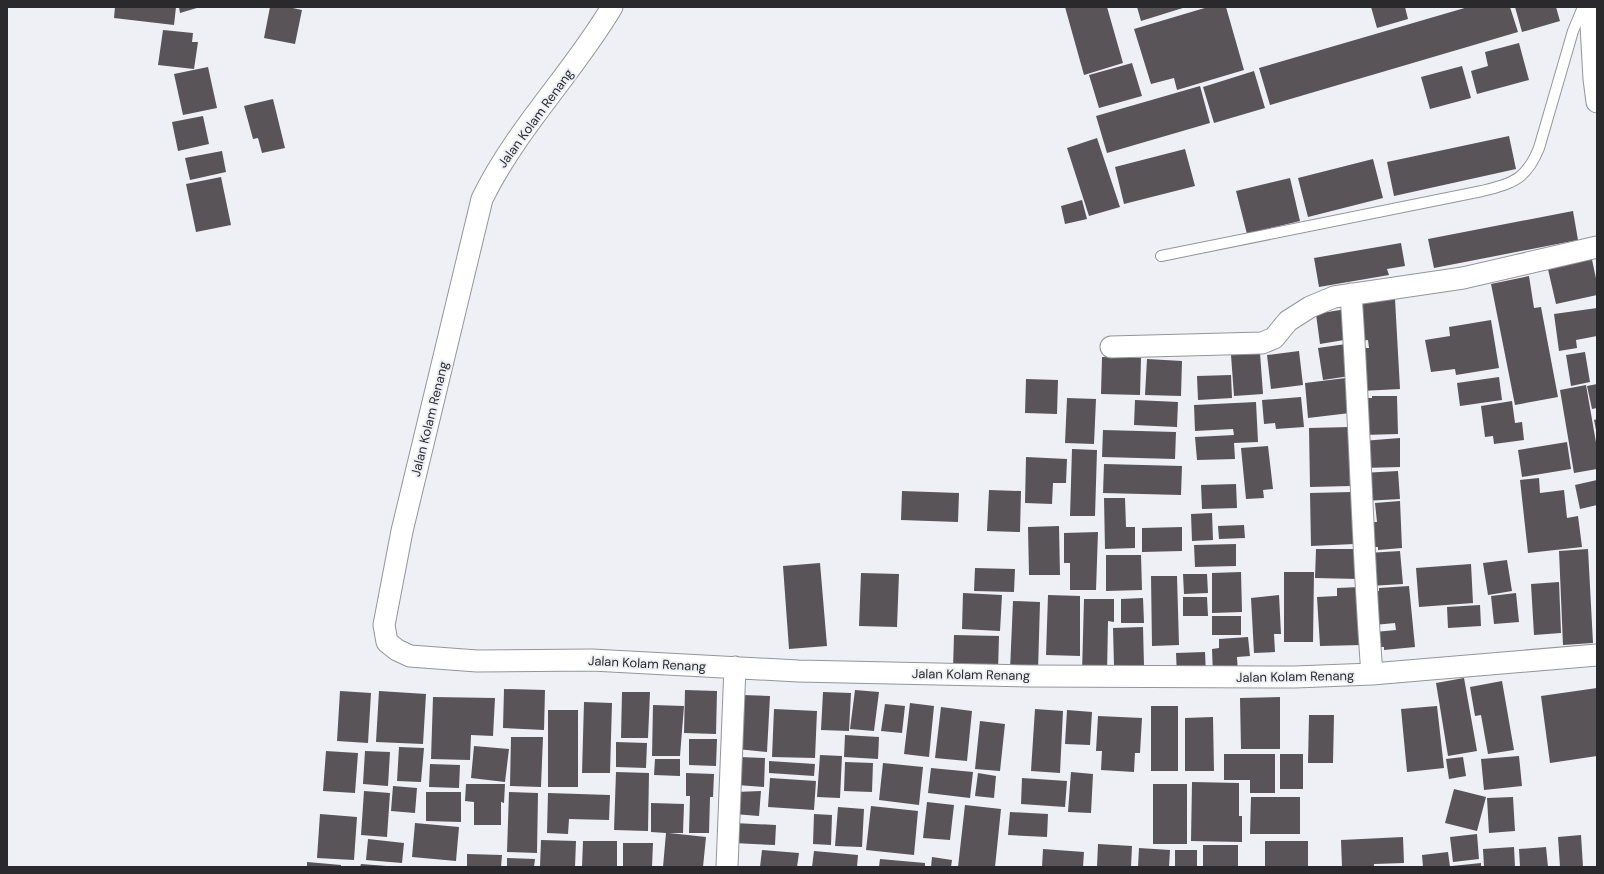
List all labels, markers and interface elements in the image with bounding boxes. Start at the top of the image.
street label: Jalan Kolam Renang [494,65,577,171]
street label: Jalan Kolam Renang [407,360,452,479]
street label: Jalan Kolam Renang [587,652,707,675]
street label: Jalan Kolam Renang [912,665,1030,684]
street label: Jalan Kolam Renang [1236,667,1354,686]

